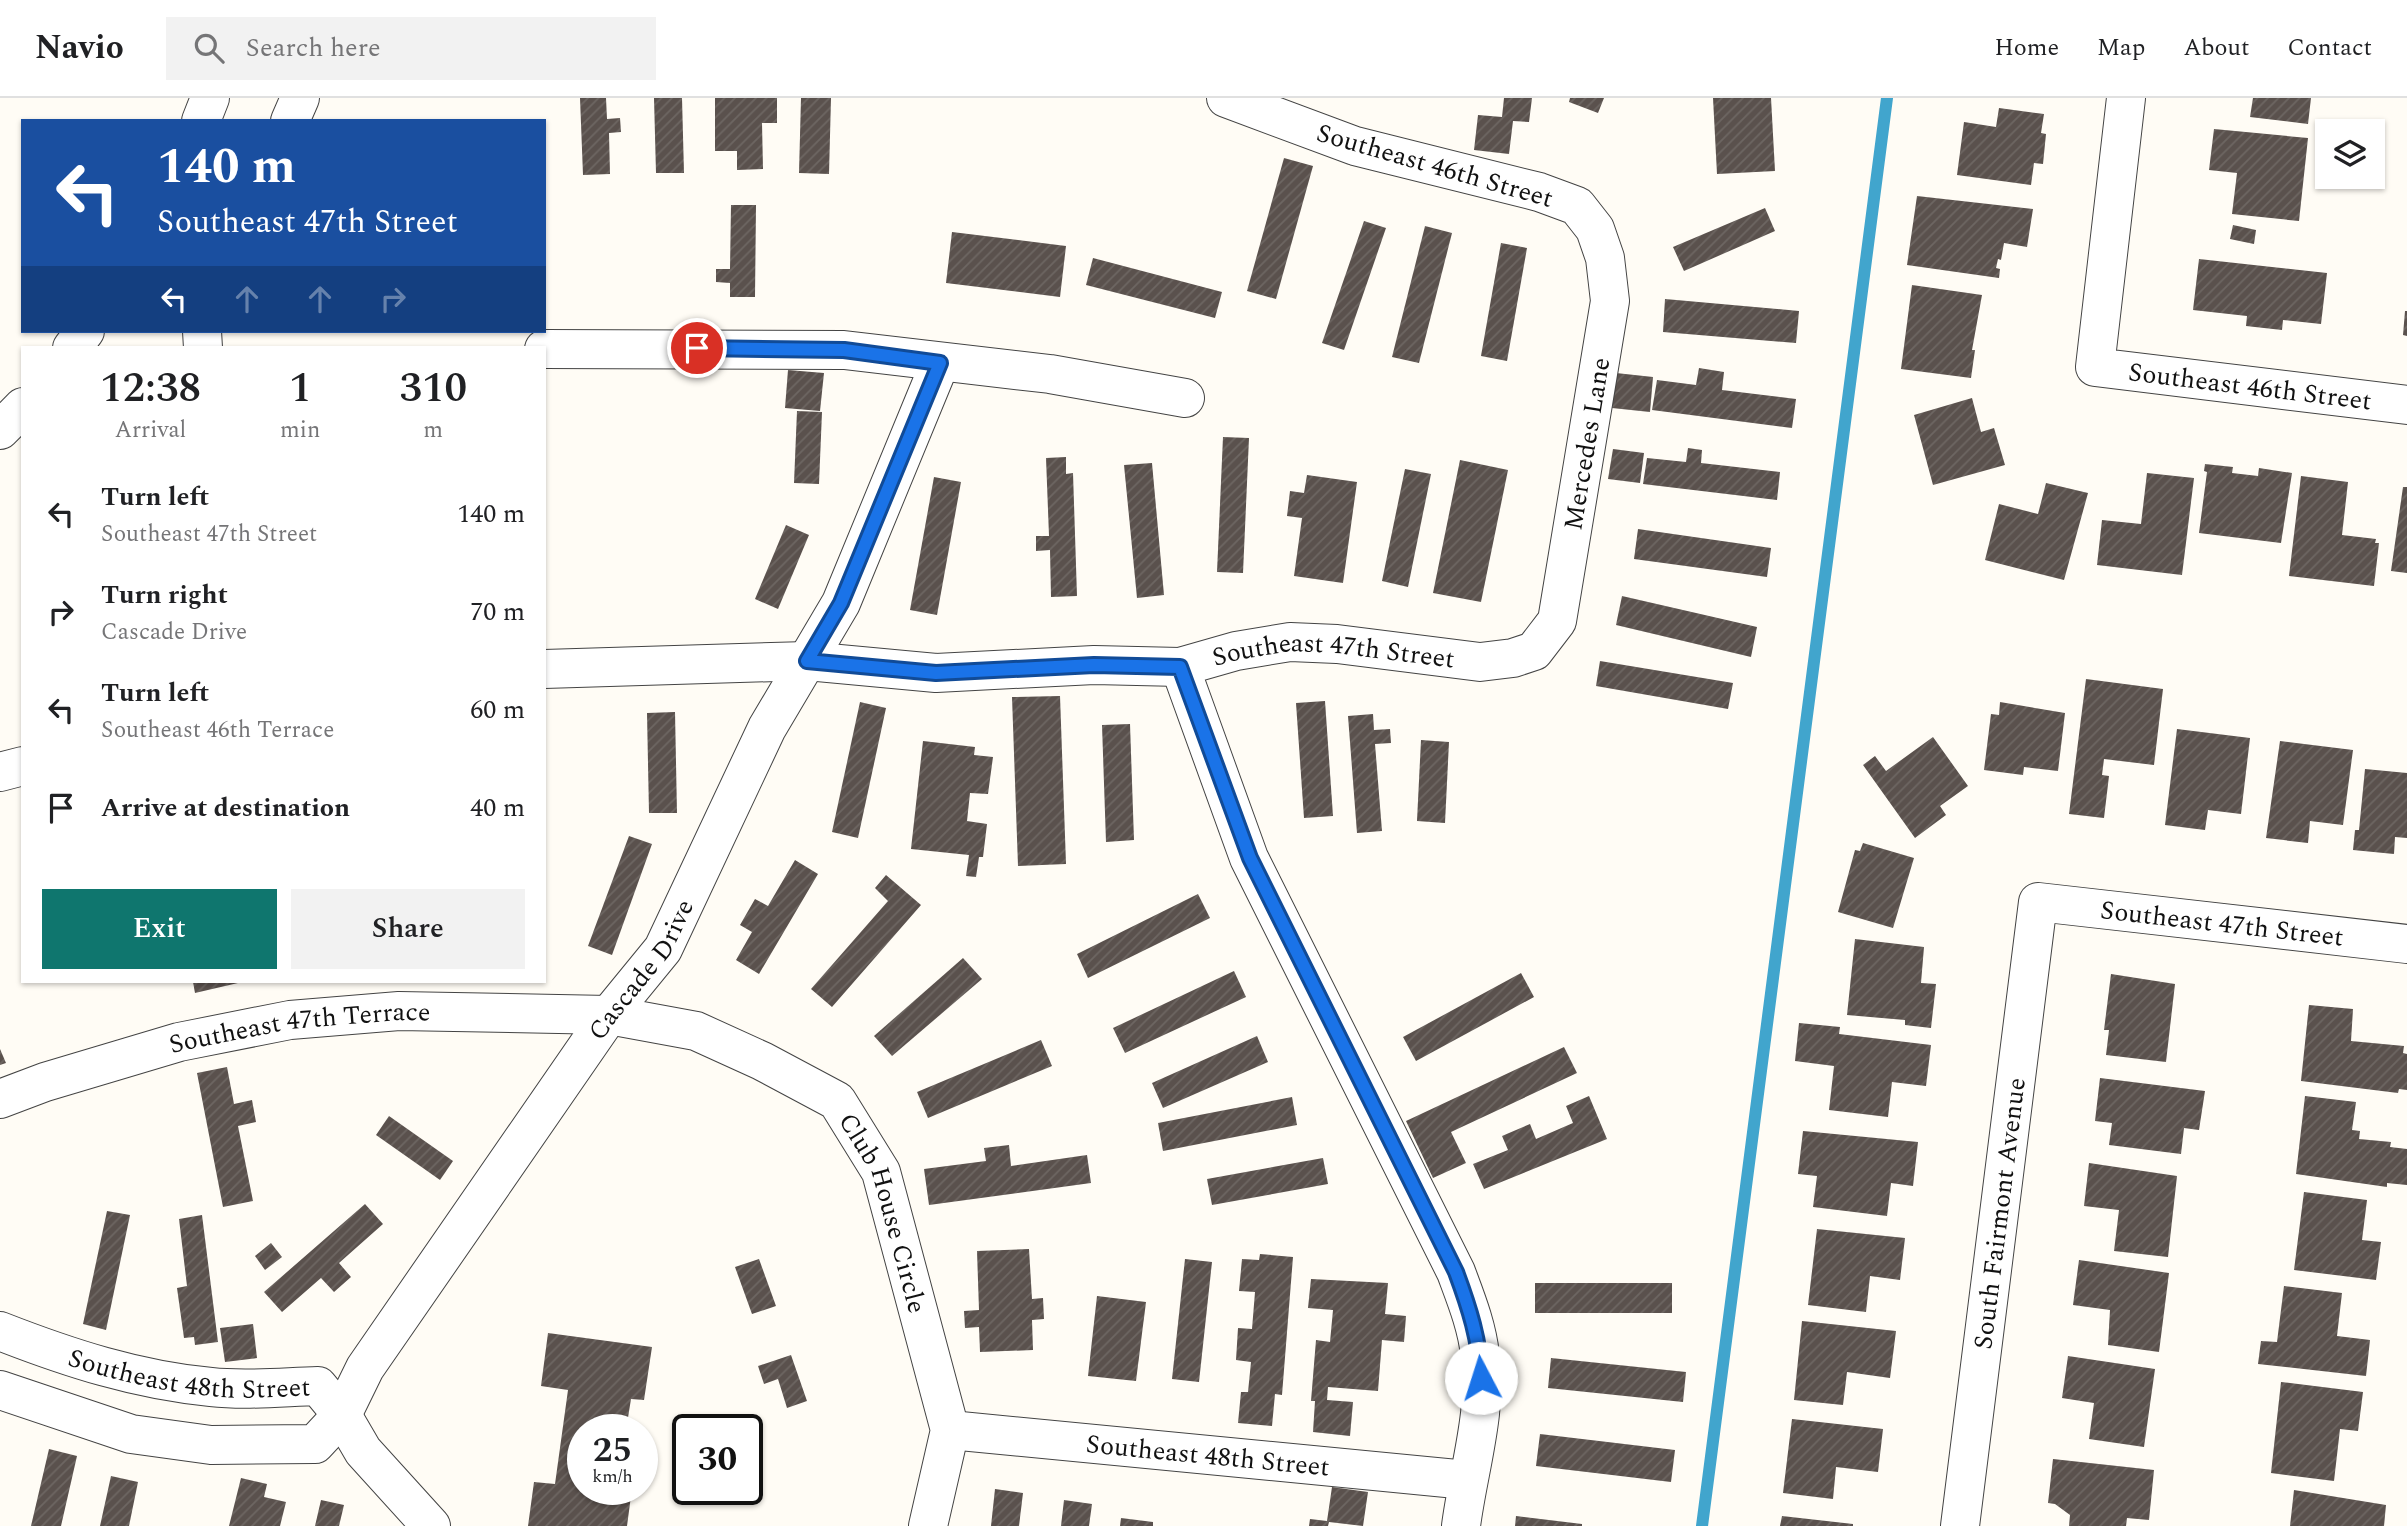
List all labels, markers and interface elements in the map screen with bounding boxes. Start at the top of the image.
search box [166,17,656,80]
text: Navio [35,23,124,73]
text: Search here [246,28,381,68]
icon: search [190,29,228,67]
text: Home [1994,30,2059,66]
text: Map [2097,30,2145,66]
text: About [2183,30,2249,66]
text: Contact [2287,30,2372,66]
street label: Southeast 46th Street [1312,113,1558,219]
map controls [2315,119,2385,189]
button: layers [2315,119,2385,189]
text: 140 m [157,130,296,205]
icon: left [42,147,133,238]
text: Southeast 47th Street [157,198,458,247]
icon: left [155,280,193,318]
icon: ahead [228,280,266,318]
icon: ahead [301,280,339,318]
icon: right [374,280,412,318]
pin [667,318,727,378]
icon: arrive [678,329,716,367]
street label: Southeast 46th Street [2126,352,2374,422]
street label: Mercedes Lane [1553,354,1621,533]
text: 12:38 [100,357,201,420]
text: 1 [289,357,311,420]
text: 310 [399,357,467,420]
text: Arrival [115,413,186,448]
text: min [280,413,320,448]
text: m [423,413,443,448]
text: Turn left [101,477,209,517]
text: 140 m [457,494,525,534]
icon: left [42,495,80,533]
text: Southeast 47th Street [101,517,317,552]
text: Turn right [101,575,228,615]
text: 70 m [470,592,525,632]
icon: right [42,593,80,631]
text: Cascade Drive [101,615,247,650]
street label: Southeast 47th Street [1207,623,1457,680]
text: Turn left [101,673,209,713]
text: 60 m [470,690,525,730]
icon: left [42,691,80,729]
text: Southeast 46th Terrace [101,713,334,748]
text: Arrive at destination [101,788,350,828]
text: 40 m [470,788,525,828]
icon: arrive [42,789,80,827]
button: Exit [42,889,277,969]
button: Share [291,889,525,969]
street label: Southeast 47th Street [2098,890,2346,958]
street label: Cascade Drive [578,893,705,1049]
street label: Southeast 47th Terrace [164,992,431,1065]
street label: South Fairmont Avenue [1963,1075,2037,1352]
street label: Club House Circle [828,1105,937,1318]
street label: Southeast 48th Street [63,1338,311,1410]
position arrow [1444,1341,1518,1415]
speed limit sign: 30 [672,1414,763,1505]
text: 25 [593,1424,632,1477]
street label: Southeast 48th Street [1084,1424,1331,1488]
text: km/h [592,1463,633,1490]

